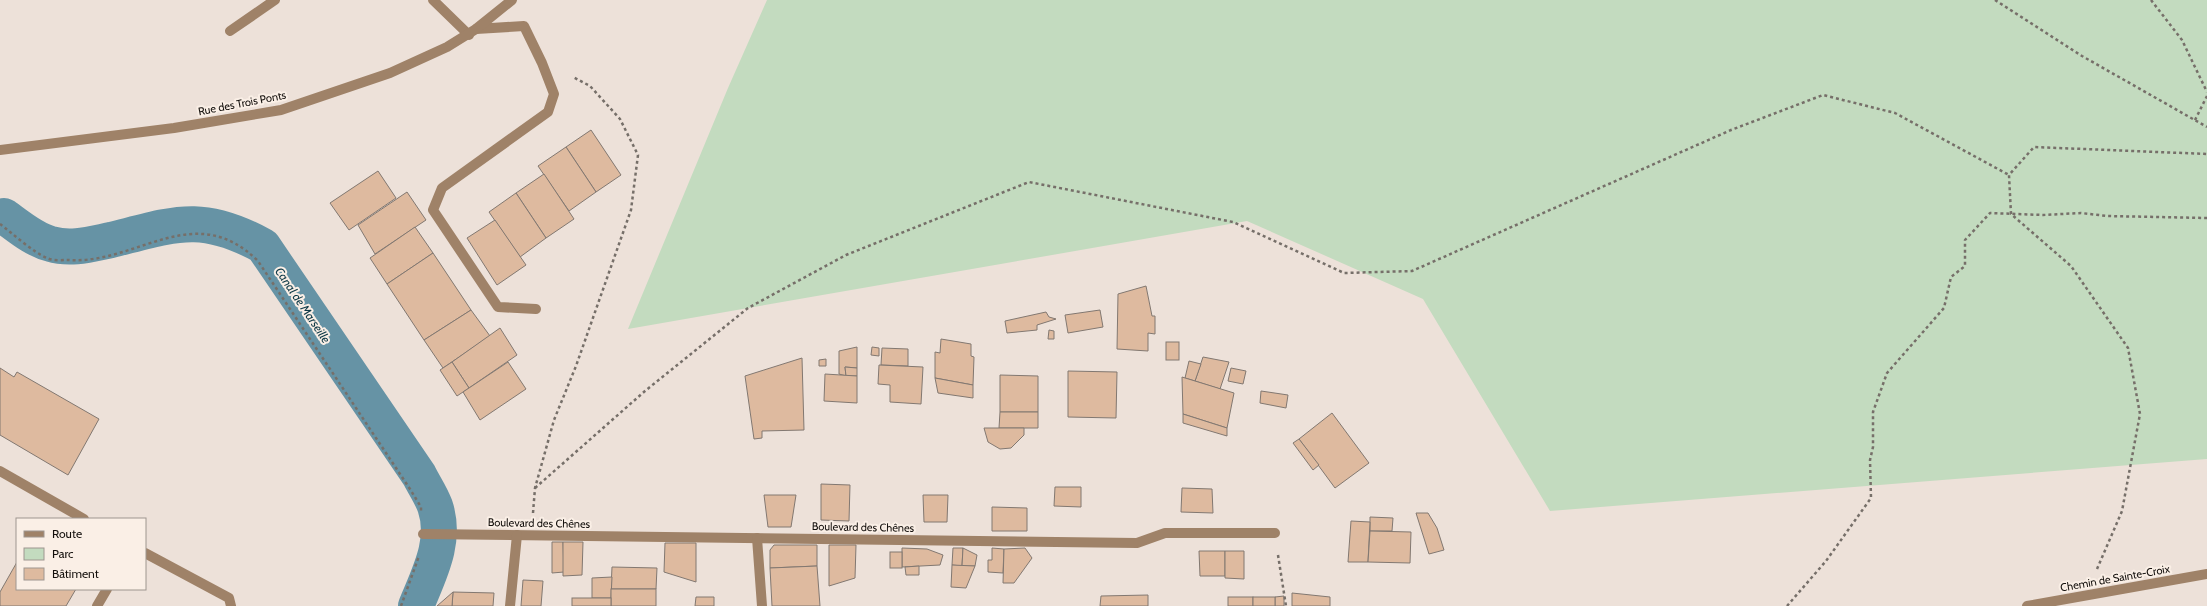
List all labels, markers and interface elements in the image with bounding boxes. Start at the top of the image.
street label: Rue des Trois Ponts [197,88,288,118]
water label: Canal de Marseille [272,264,334,346]
street label: Boulevard des Chênes [488,515,591,531]
legend [16,518,146,590]
street label: Boulevard des Chênes [812,519,915,535]
text: Route [52,526,82,541]
text: Parc [52,546,74,561]
street label: Chemin de Sainte-Croix [2059,561,2172,595]
text: Bâtiment [52,566,99,581]

